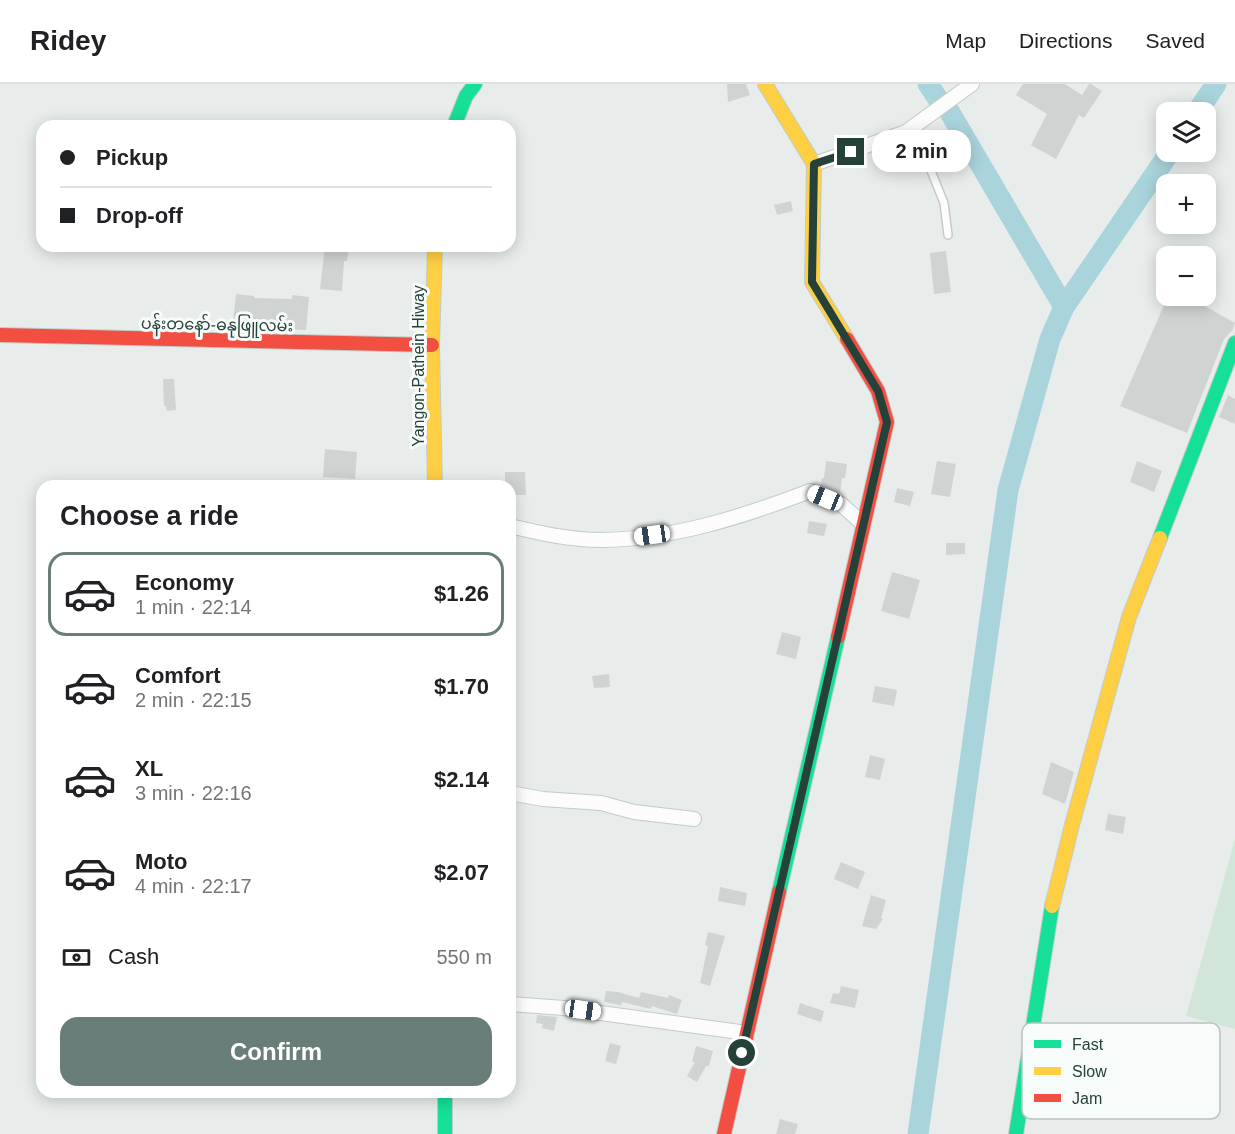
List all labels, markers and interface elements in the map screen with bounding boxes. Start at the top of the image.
text: Ridey [30,25,106,56]
text: Map [945,29,986,52]
text: Directions [1019,29,1112,52]
text: Saved [1145,29,1205,52]
map controls [1156,102,1216,306]
button: layers [1156,102,1216,162]
callout: 2 min [872,131,971,173]
route end [837,138,864,165]
text: 2 min [895,140,948,162]
text: Pickup [96,145,168,170]
button: + [1156,174,1216,234]
text: Drop-off [96,203,183,228]
button: − [1156,246,1216,306]
street label: Yangon-Pathein Hiway [410,285,427,447]
street label: ပန်းတနော်-ဓနုဖြူလမ်း [141,312,293,340]
car [805,483,845,513]
text: Choose a ride [60,501,239,531]
car [633,524,671,546]
icon: car [63,567,117,621]
text: Economy [135,570,234,595]
text: $1.26 [434,581,489,606]
text: 1 min · 22:14 [135,596,252,618]
icon: car [63,660,117,714]
text: Comfort [135,663,221,688]
text: $1.70 [434,674,489,699]
text: 2 min · 22:15 [135,689,252,711]
icon: car [63,753,117,807]
text: XL [135,756,163,781]
text: $2.14 [434,767,489,792]
text: 3 min · 22:16 [135,782,252,804]
icon: car [63,846,117,900]
text: Moto [135,849,188,874]
text: $2.07 [434,860,489,885]
text: 4 min · 22:17 [135,875,252,897]
icon: cash [60,941,93,974]
text: Cash [108,944,159,969]
text: 550 m [436,946,492,968]
car [564,999,602,1021]
button: Confirm [60,1017,492,1086]
legend [1022,1023,1220,1119]
text: Fast [1072,1036,1104,1053]
route start [728,1039,755,1066]
text: Slow [1072,1063,1107,1080]
text: Jam [1072,1090,1102,1107]

